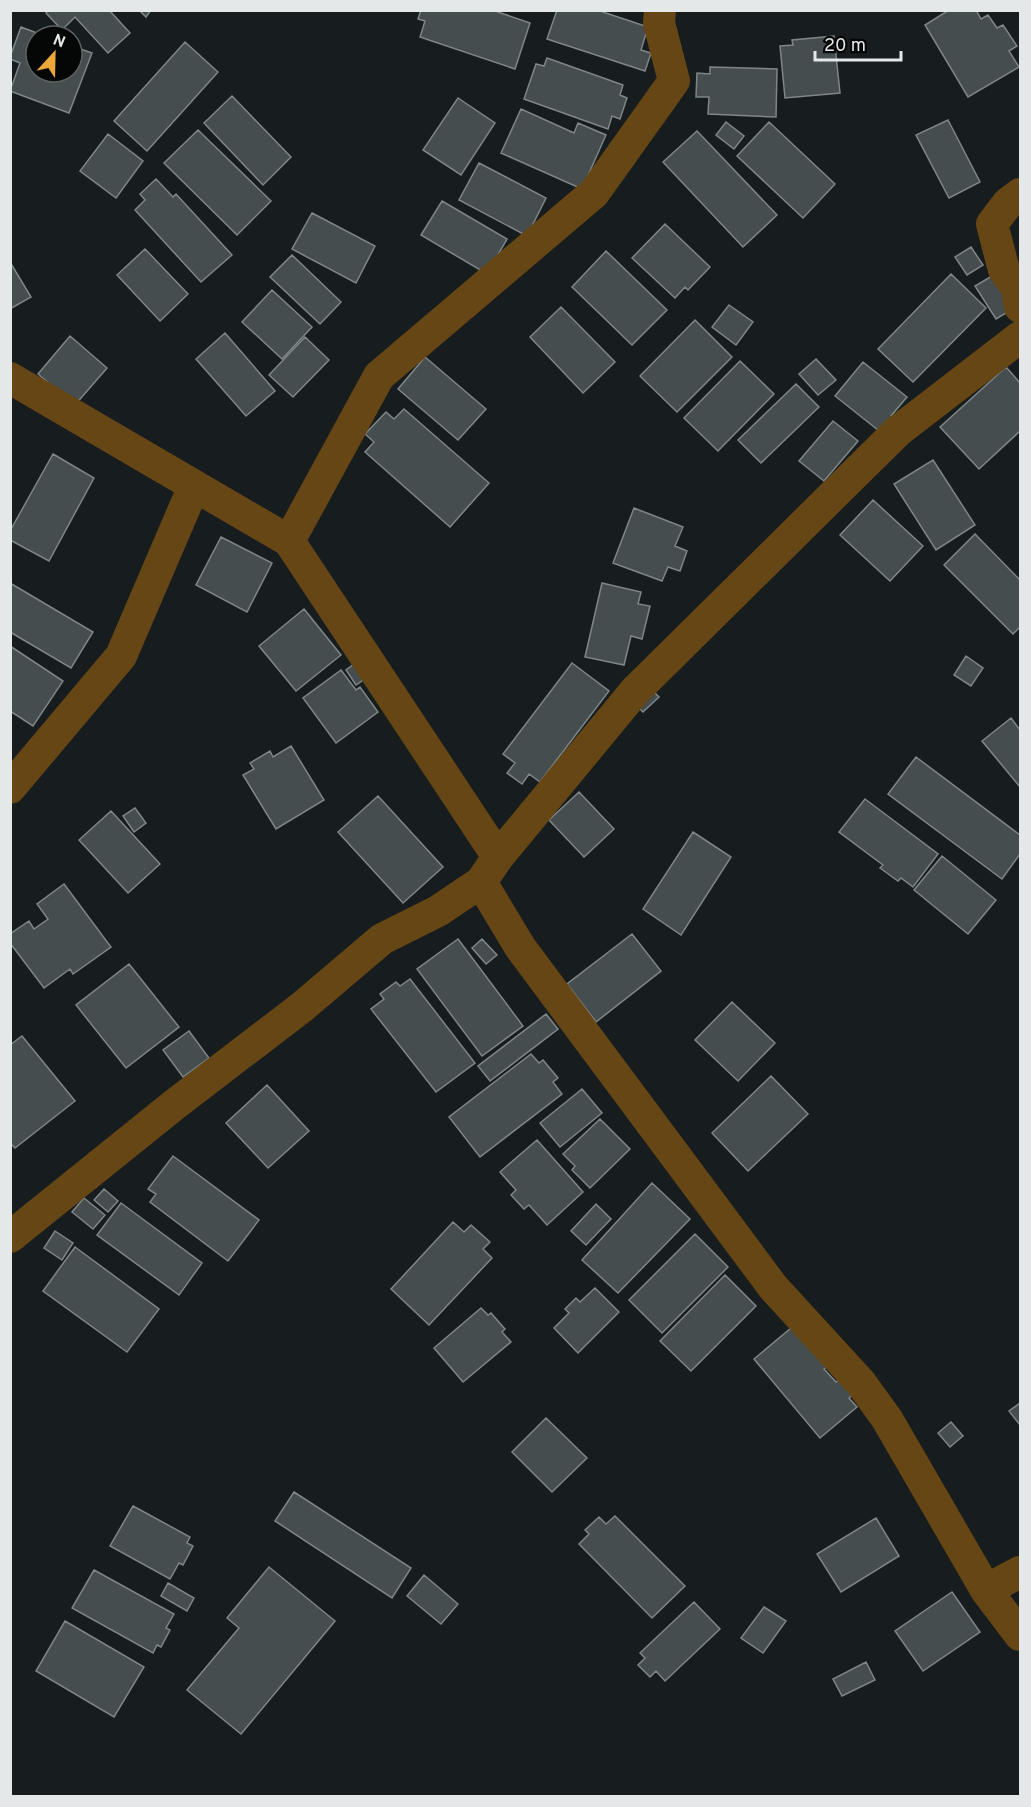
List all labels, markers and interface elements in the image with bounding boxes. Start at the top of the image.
north arrow [24,24,84,84]
scale bar [815,24,900,62]
text: N [50,31,68,53]
text: 20 m [824,35,866,58]

